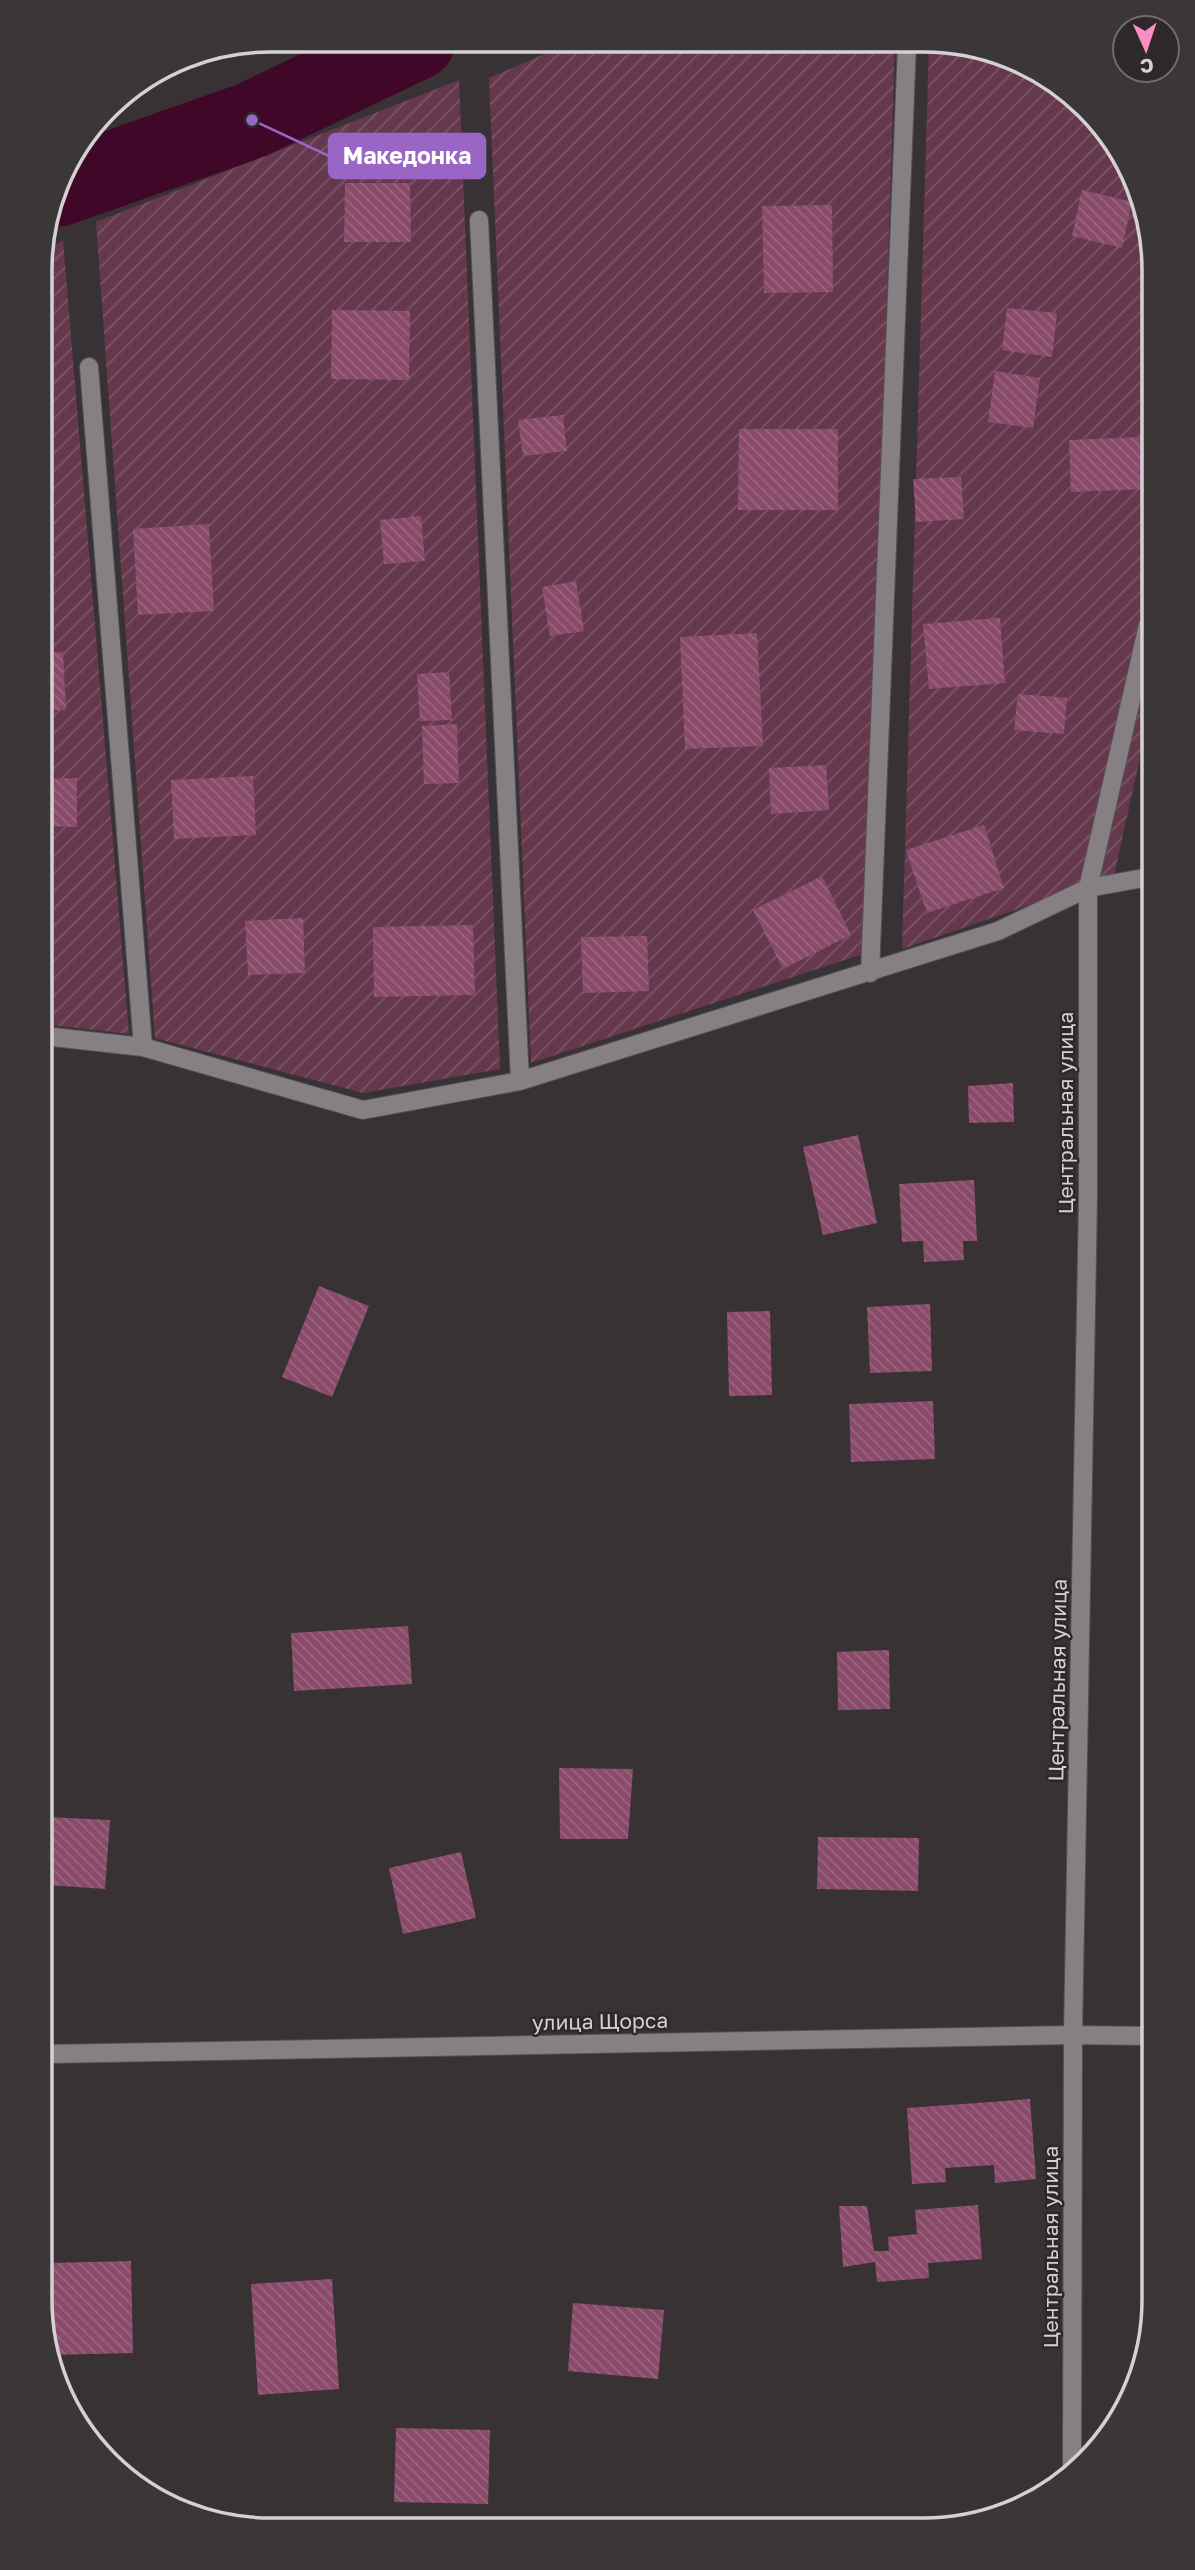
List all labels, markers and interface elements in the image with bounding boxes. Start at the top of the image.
north arrow [1111,14,1181,84]
text: С [1140,55,1154,78]
callout: Македонка [329,134,485,178]
text: Македонка [343,141,471,169]
street label: Центральная улица [1052,1012,1078,1214]
street label: Центральная улица [1042,1578,1072,1782]
street label: улица Щорса [532,2007,668,2035]
street label: Центральная улица [1037,2146,1063,2348]

